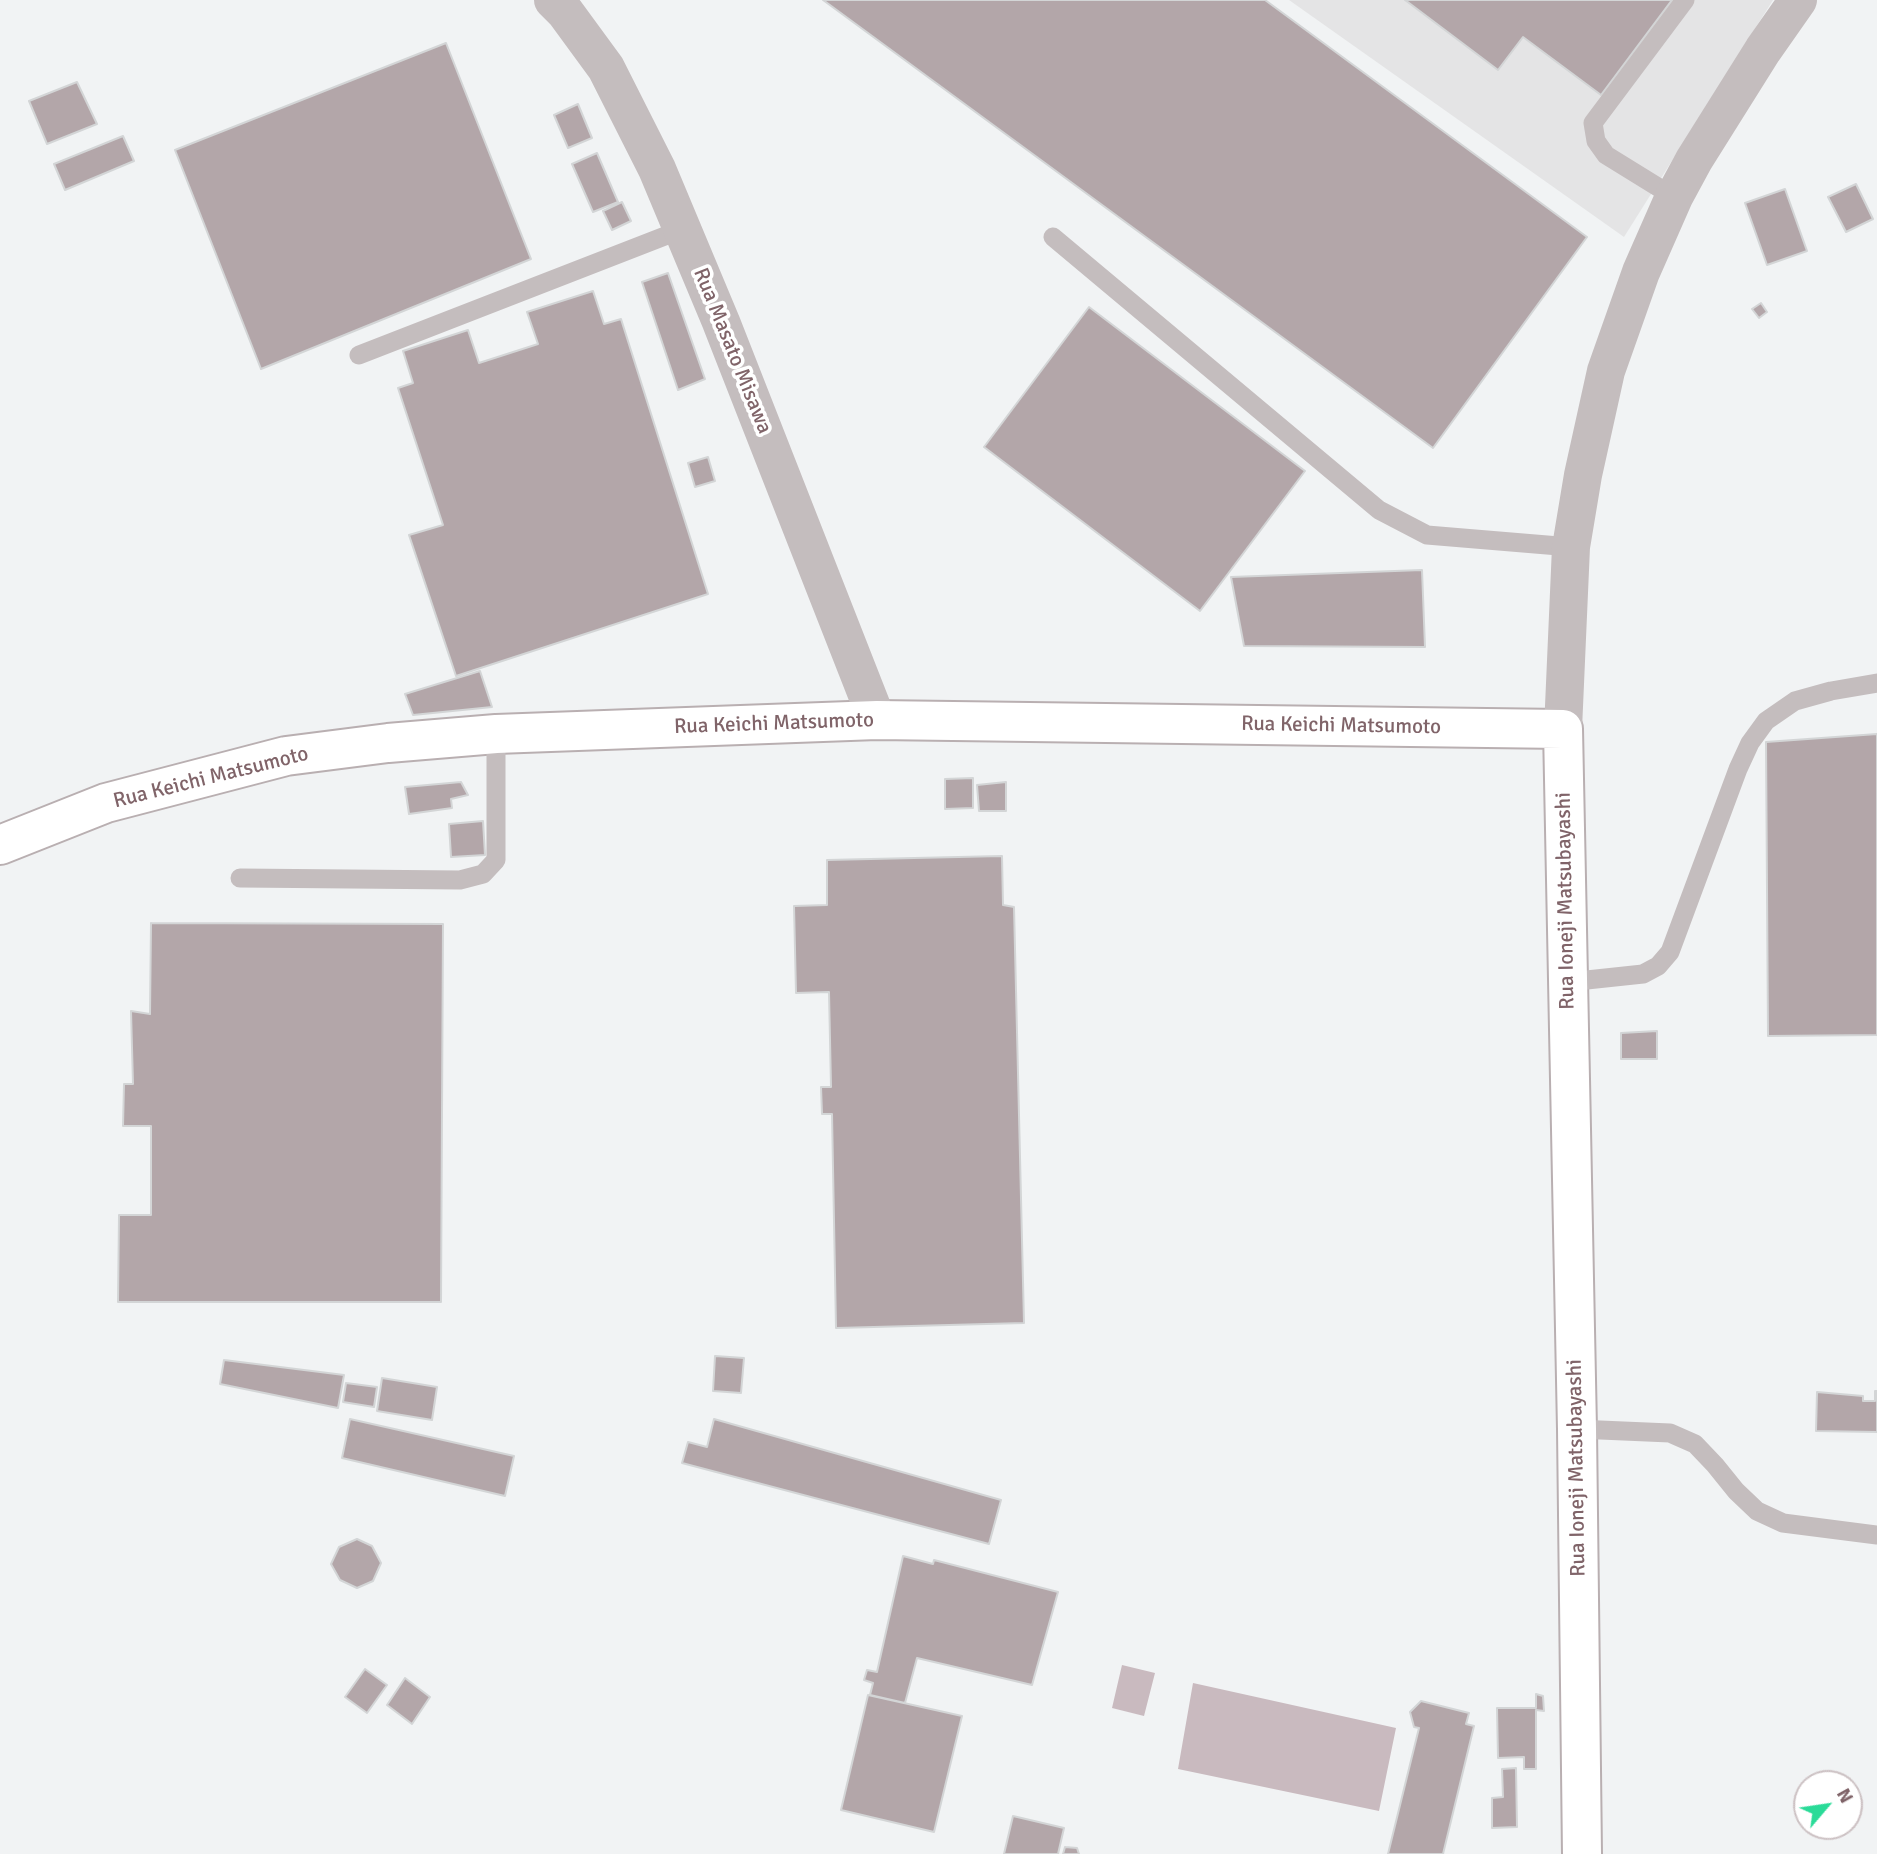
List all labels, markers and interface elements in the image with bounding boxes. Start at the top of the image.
street label: Rua Masato Misawa [687,264,777,438]
street label: Rua Keichi Matsumoto [674,708,874,740]
street label: Rua Keichi Matsumoto [1241,712,1441,740]
street label: Rua Keichi Matsumoto [111,742,311,814]
street label: Rua Ioneji Matsubayashi [1552,792,1580,1010]
street label: Rua Ioneji Matsubayashi [1563,1359,1591,1577]
north arrow [1793,1770,1863,1840]
text: N [1831,1784,1858,1807]

